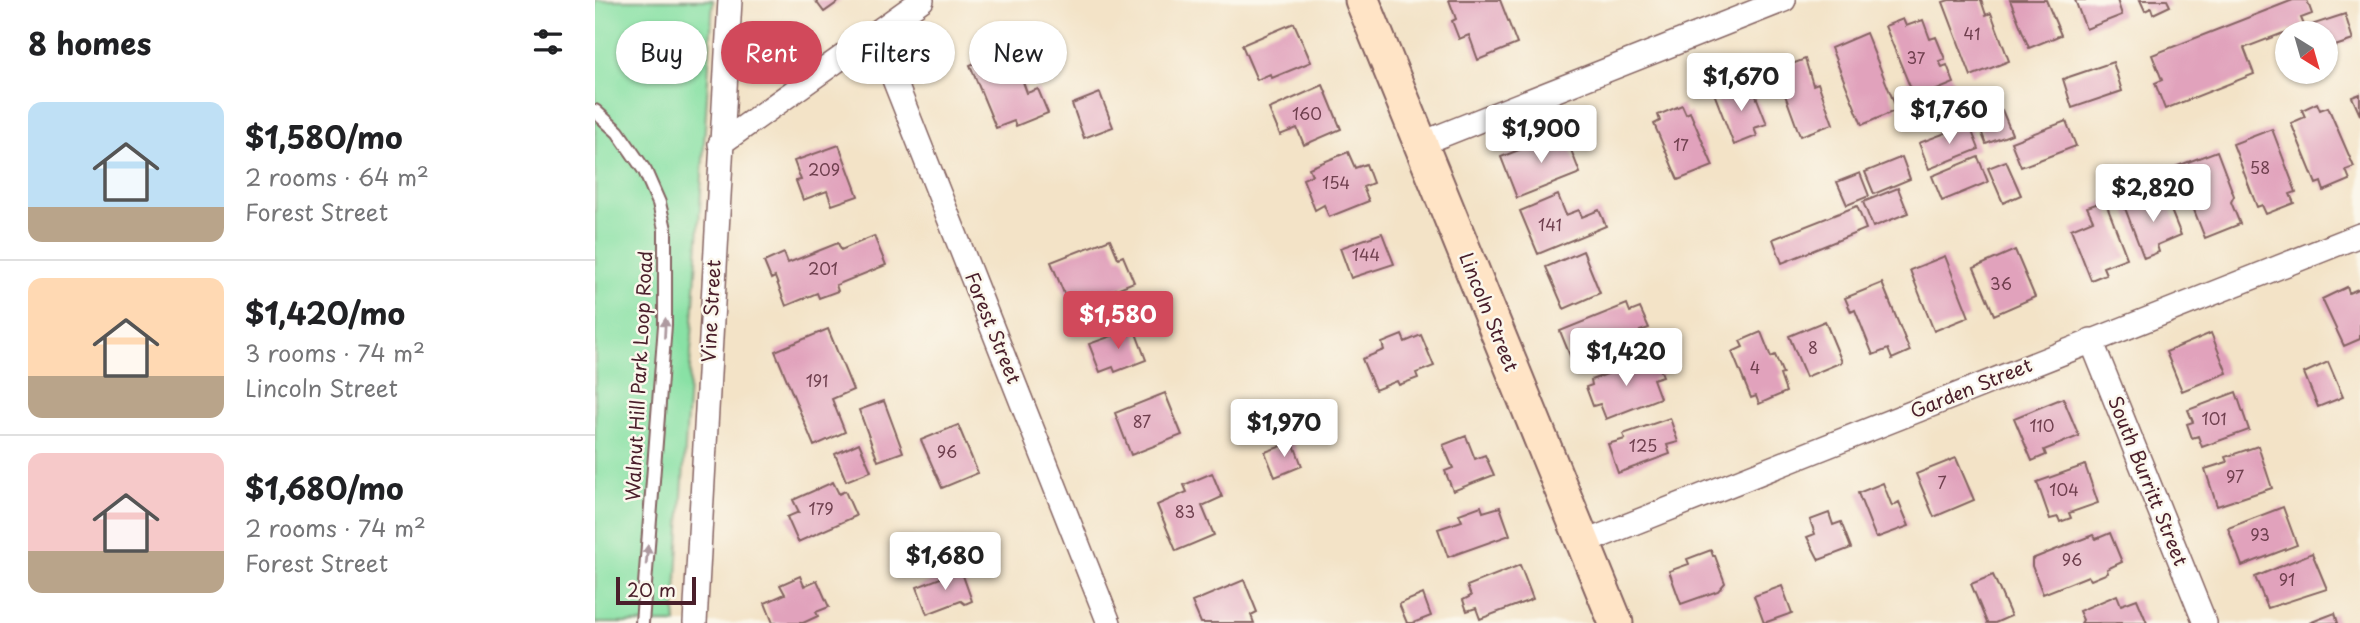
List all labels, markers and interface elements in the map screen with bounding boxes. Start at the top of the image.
text: 8 homes [28,20,151,65]
chip: Buy [616,21,707,84]
chip: Rent [721,21,822,84]
chip: Filters [836,21,955,84]
chip: New [969,21,1067,84]
house number: 41 [1964,21,1980,45]
north arrow [2275,21,2338,84]
map controls [2275,21,2338,84]
icon: filters [529,23,567,61]
house number: 37 [1907,45,1926,69]
pin: $1,670 [1684,54,1798,113]
text: $1,670 [1703,58,1779,93]
pin: $1,760 [1892,86,2006,146]
text: $1,760 [1910,91,1988,126]
house number: 160 [1292,101,1322,125]
pin: $1,900 [1484,106,1598,165]
text: $1,900 [1502,110,1580,145]
text: $1,580/mo [245,114,403,159]
icon: home [84,130,168,214]
house number: 17 [1673,132,1689,156]
house number: 58 [2250,155,2270,179]
house number: 209 [808,157,840,181]
text: 2 rooms · 64 m² [245,159,429,194]
pin: $2,820 [2096,164,2210,224]
text: $2,820 [2112,169,2194,204]
house number: 154 [1322,170,1350,194]
text: Forest Street [245,194,388,229]
house number: 141 [1538,212,1562,236]
house number: 144 [1352,242,1380,266]
street label: Lincoln Street [1453,248,1527,376]
street label: Walnut Hill Park Loop Road [617,250,659,502]
house number: 201 [808,256,838,280]
street label: Vine Street [693,259,727,363]
street label: Forest Street [959,268,1029,388]
house number: 36 [1990,271,2012,295]
text: $1,420/mo [245,290,405,335]
pin: $1,580 [1061,292,1175,351]
text: $1,580 [1079,296,1157,331]
icon: home [84,306,168,390]
one-way arrow [659,317,670,339]
pin: $1,420 [1569,328,1683,388]
text: $1,420 [1586,333,1666,368]
text: 3 rooms · 74 m² [245,335,425,370]
house number: 8 [1808,335,1818,359]
street label: Garden Street [1905,350,2036,424]
house number: 4 [1750,355,1760,379]
house number: 191 [806,368,828,392]
text: Lincoln Street [245,370,398,405]
street label: South Burritt Street [2102,392,2196,570]
pin: $1,970 [1227,400,1341,459]
text: $1,970 [1247,404,1321,439]
house number: 101 [2202,406,2226,430]
house number: 87 [1133,409,1151,433]
house number: 110 [2029,413,2055,437]
house number: 125 [1629,433,1657,457]
house number: 96 [937,439,957,463]
house number: 97 [2226,464,2244,488]
text: $1,680/mo [245,465,404,510]
house number: 7 [1937,470,1947,494]
house number: 104 [2049,477,2079,501]
icon: home [84,481,168,565]
house number: 179 [808,496,834,520]
house number: 83 [1175,499,1195,523]
text: 2 rooms · 74 m² [245,510,426,545]
house number: 93 [2250,522,2270,546]
pin: $1,680 [888,532,1002,592]
text: $1,680 [906,537,984,572]
one-way arrow [641,544,652,566]
text: Forest Street [245,545,388,580]
house number: 96 [2062,547,2082,571]
house number: 91 [2279,567,2295,591]
scale bar [616,574,697,606]
text: 20 m [627,575,676,603]

